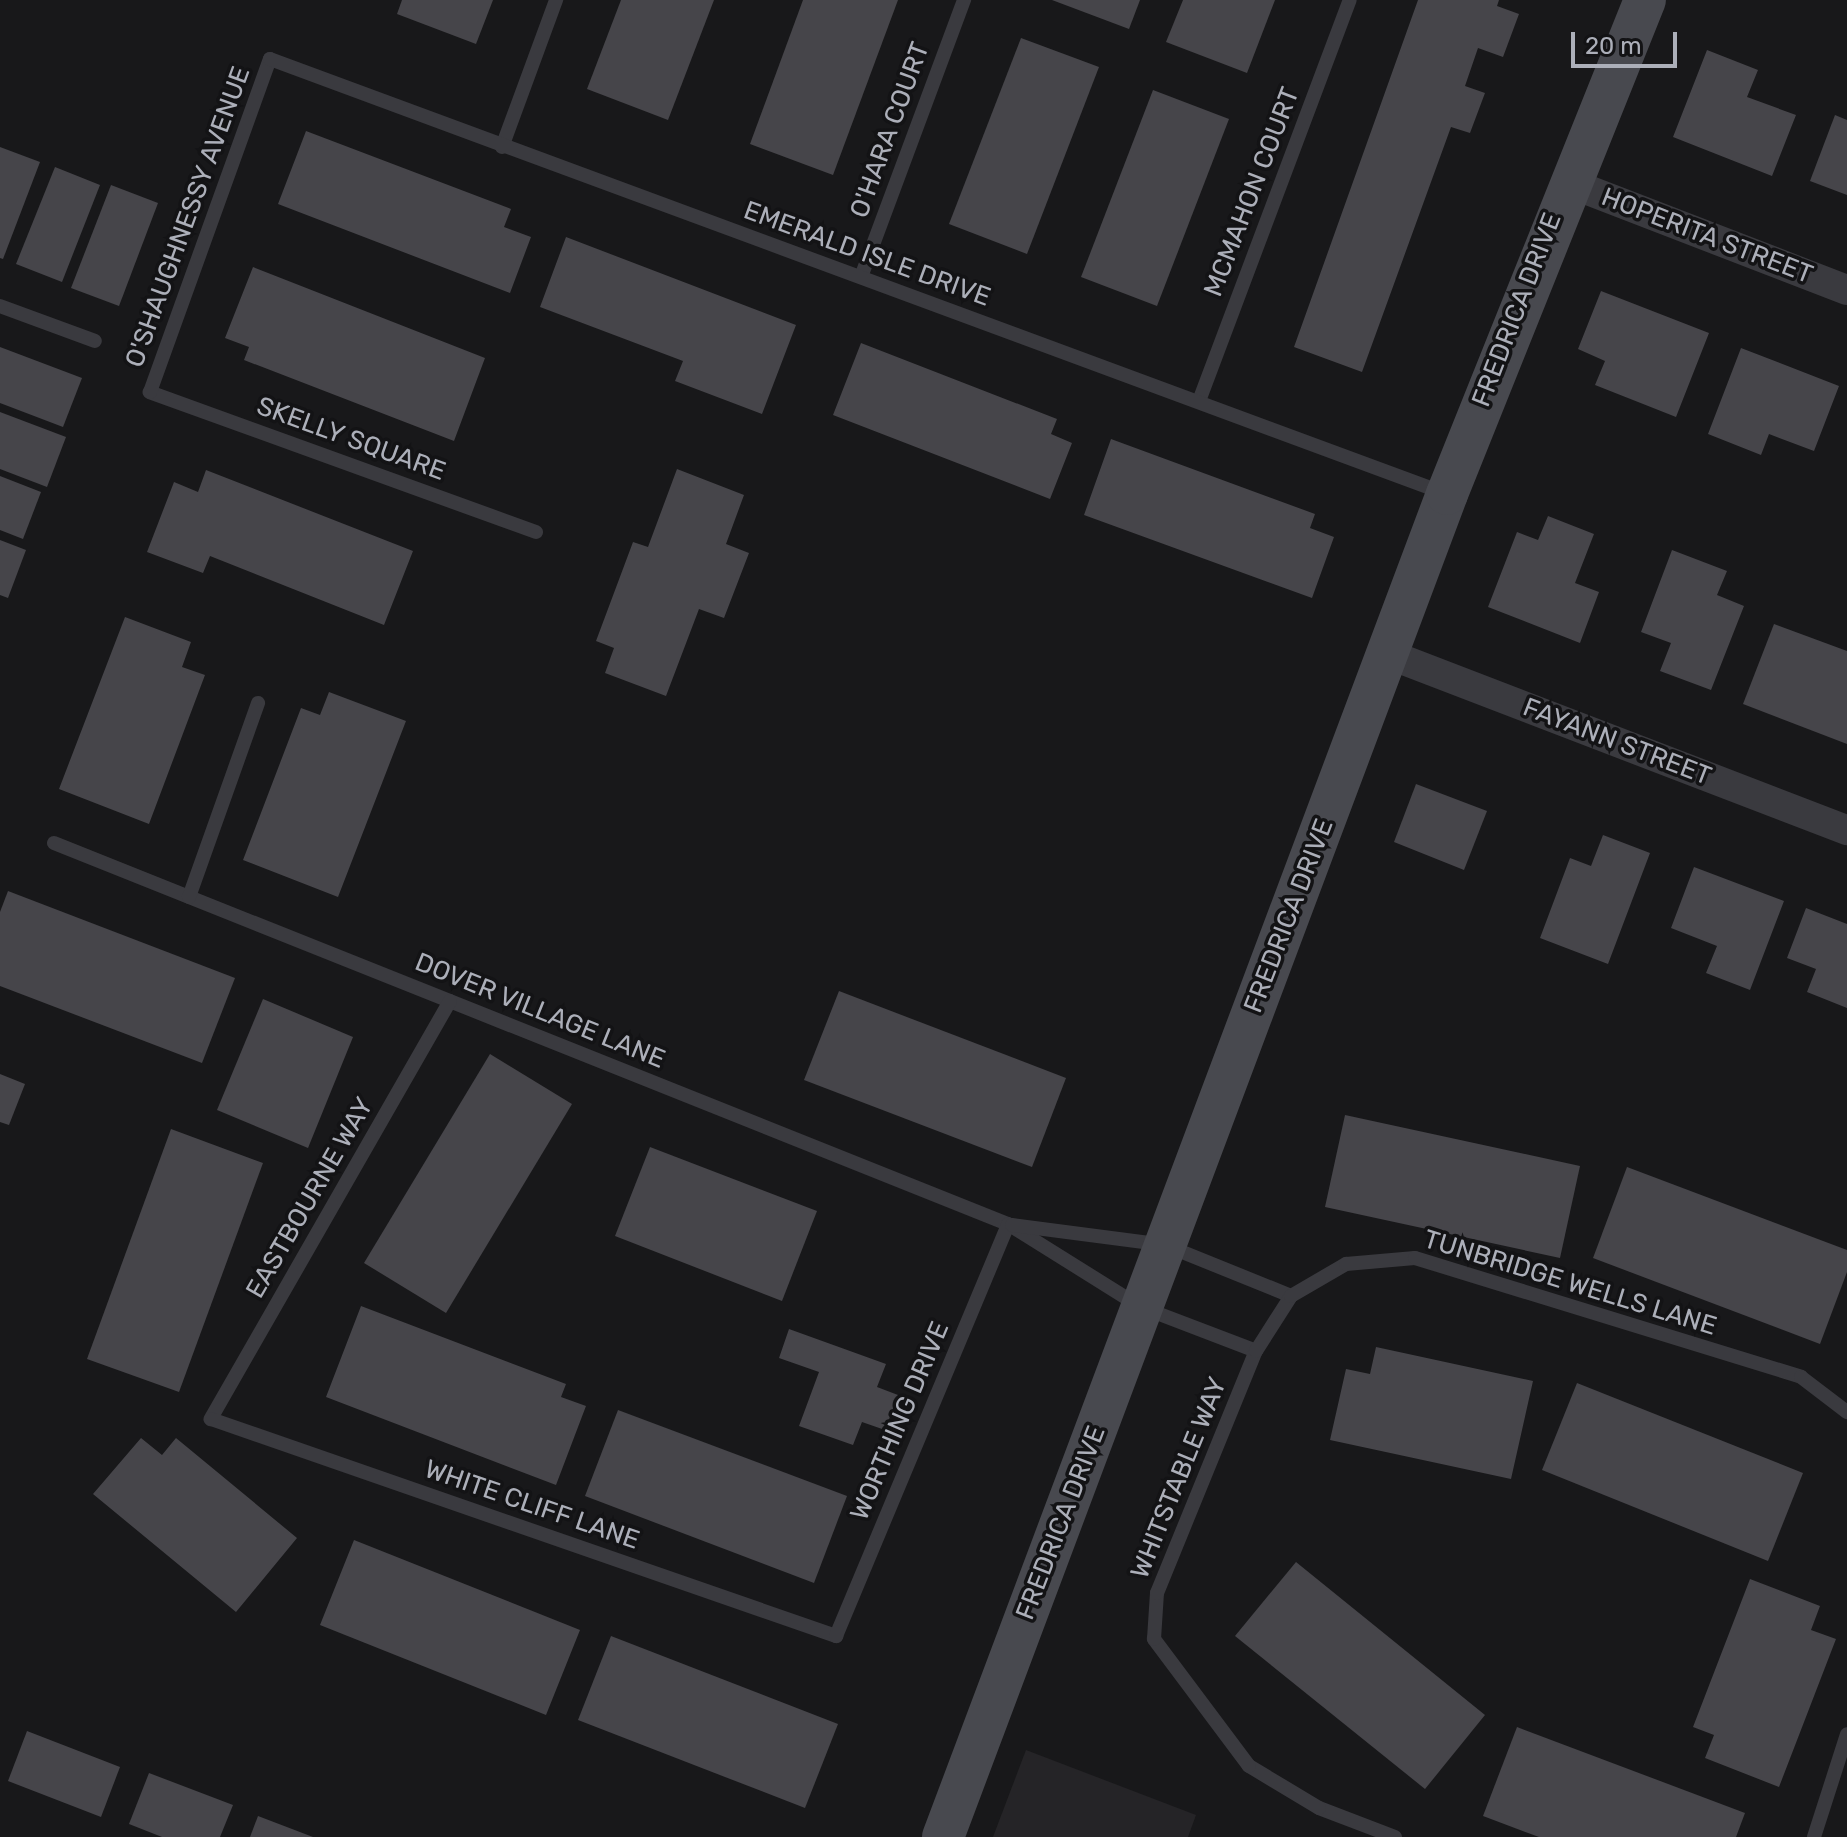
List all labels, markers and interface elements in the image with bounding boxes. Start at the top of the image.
scale bar [1575,16,1681,66]
text: 20 m [1585,32,1642,60]
street label: O'HARA COURT [844,38,936,222]
street label: O'SHAUGHNESSY AVENUE [119,62,257,372]
street label: MCMAHON COURT [1198,83,1306,301]
street label: HOPERITA STREET [1597,181,1817,291]
street label: EMERALD ISLE DRIVE [739,195,995,313]
street label: FREDRICA DRIVE [1466,208,1568,412]
street label: SKELLY SQUARE [252,390,450,488]
street label: FAYANN STREET [1518,692,1716,792]
street label: FREDRICA DRIVE [1238,814,1340,1018]
street label: DOVER VILLAGE LANE [410,946,670,1076]
street label: EASTBOURNE WAY [240,1092,380,1304]
street label: TUNBRIDGE WELLS LANE [1420,1224,1720,1342]
street label: WORTHING DRIVE [844,1317,956,1525]
street label: WHITSTABLE WAY [1124,1373,1234,1583]
street label: FREDRICA DRIVE [1010,1421,1112,1625]
street label: WHITE CLIFF LANE [420,1454,644,1556]

